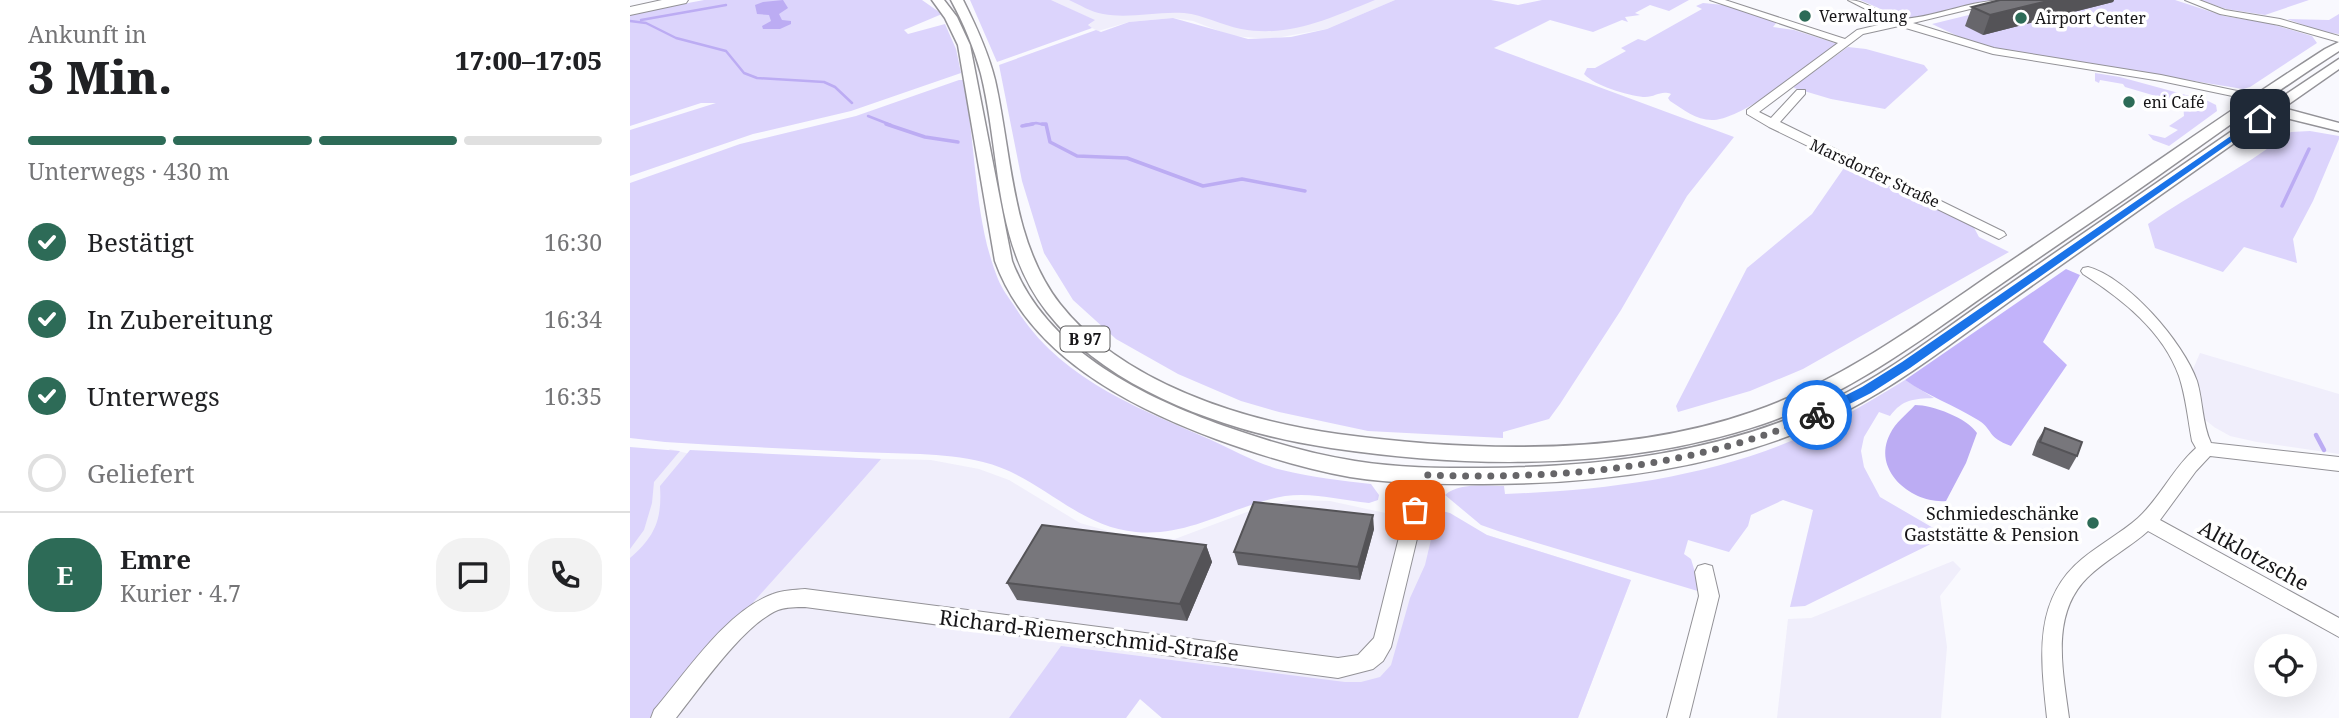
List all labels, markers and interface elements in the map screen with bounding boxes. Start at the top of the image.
place label: Verwaltung [1819,5,1908,27]
place label: Airport Center [2035,7,2146,29]
marker: Verwaltung [1797,8,1813,24]
marker: Airport Center [2013,10,2029,26]
text: Ankunft in [28,18,147,50]
text: 17:00–17:05 [455,42,602,78]
text: 3 Min. [28,45,172,107]
pin [2230,89,2290,149]
place label: eni Café [2143,91,2204,113]
marker: eni Café [2121,94,2137,110]
icon: home [2241,100,2279,138]
street label: Marsdorfer Straße [1806,133,1944,213]
text: Unterwegs · 430 m [28,155,229,187]
icon: check [28,223,66,261]
text: Bestätigt [87,224,194,260]
text: 16:30 [544,226,602,258]
icon: check [28,300,66,338]
text: In Zubereitung [87,301,273,337]
text: 16:34 [544,303,602,335]
road number: B 97 [1060,326,1110,352]
icon: check [28,377,66,415]
text: Unterwegs [87,378,220,414]
text: 16:35 [544,380,602,412]
courier [1782,380,1852,450]
icon: bike [1798,396,1836,434]
text: Geliefert [87,455,195,491]
pin [1385,480,1445,540]
icon: bag [1396,491,1434,529]
place label: Schmiedeschänke Gaststätte & Pension [1904,501,2079,546]
street label: Altklotzsche [2194,513,2314,597]
marker: Schmiedeschänke Gaststätte & Pension [2085,515,2101,531]
button: chat [436,538,510,612]
button: phone [528,538,602,612]
text: Emre [120,541,191,577]
text: E [57,557,73,593]
text: Kurier · 4.7 [120,577,241,609]
street label: Richard-Riemerschmid-Straße [937,603,1241,667]
map controls [2254,634,2317,697]
button: locate [2254,634,2317,697]

